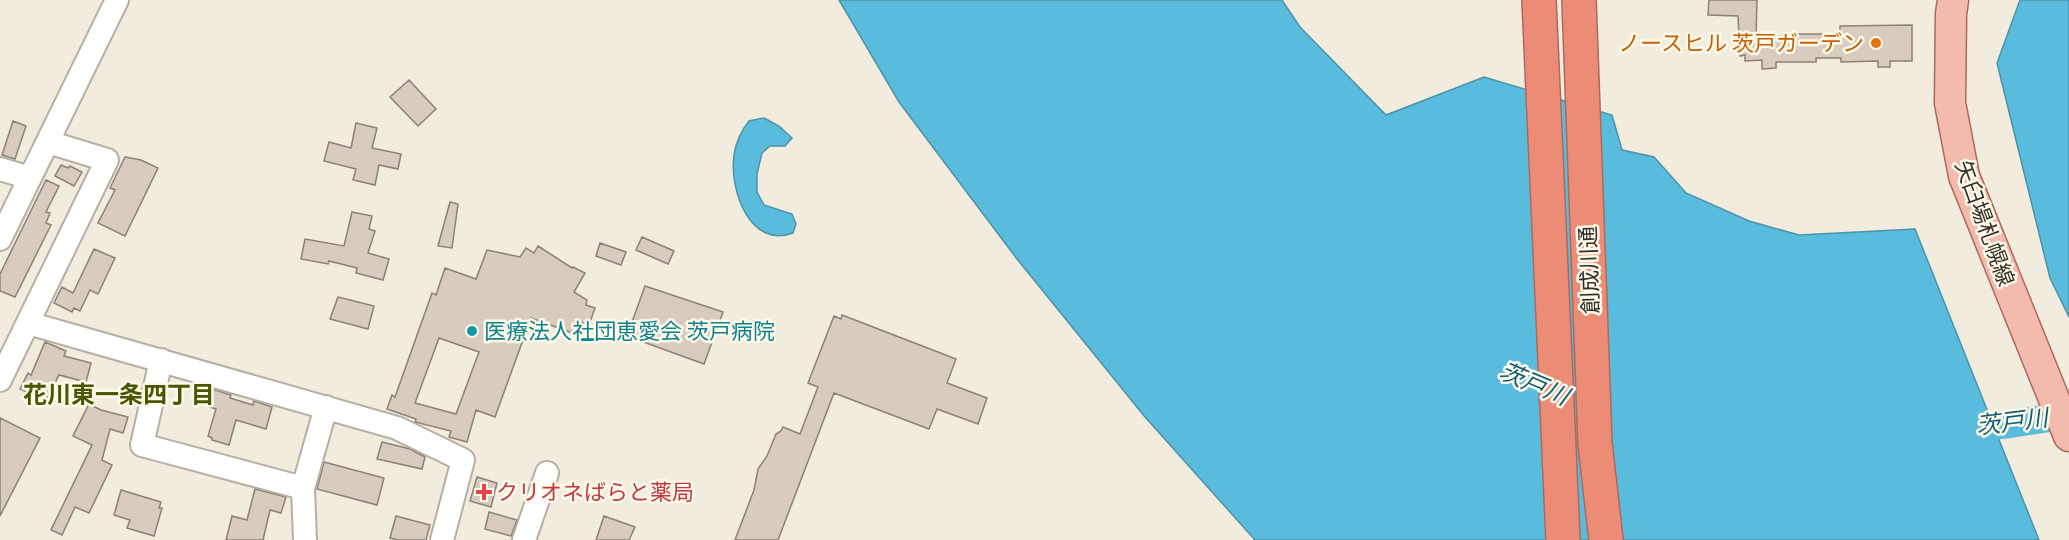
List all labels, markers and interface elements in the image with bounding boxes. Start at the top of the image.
place label: ノースヒル 茨戸ガーデン [1618,29,1864,55]
marker: ノースヒル 茨戸ガーデン [1869,36,1883,50]
street label: 矢臼場札幌線 [1951,156,2021,289]
street label: 創成川通 [1573,226,1603,314]
place label: 医療法人社団恵愛会 茨戸病院 [484,317,775,343]
marker: 医療法人社団恵愛会 茨戸病院 [465,324,479,338]
water label: 茨戸川 [1496,355,1576,411]
district label: 花川東一条四丁目 [23,379,215,408]
water label: 茨戸川 [1974,401,2052,439]
place label: クリオネばらと薬局 [496,478,694,504]
marker: クリオネばらと薬局 [477,485,491,499]

